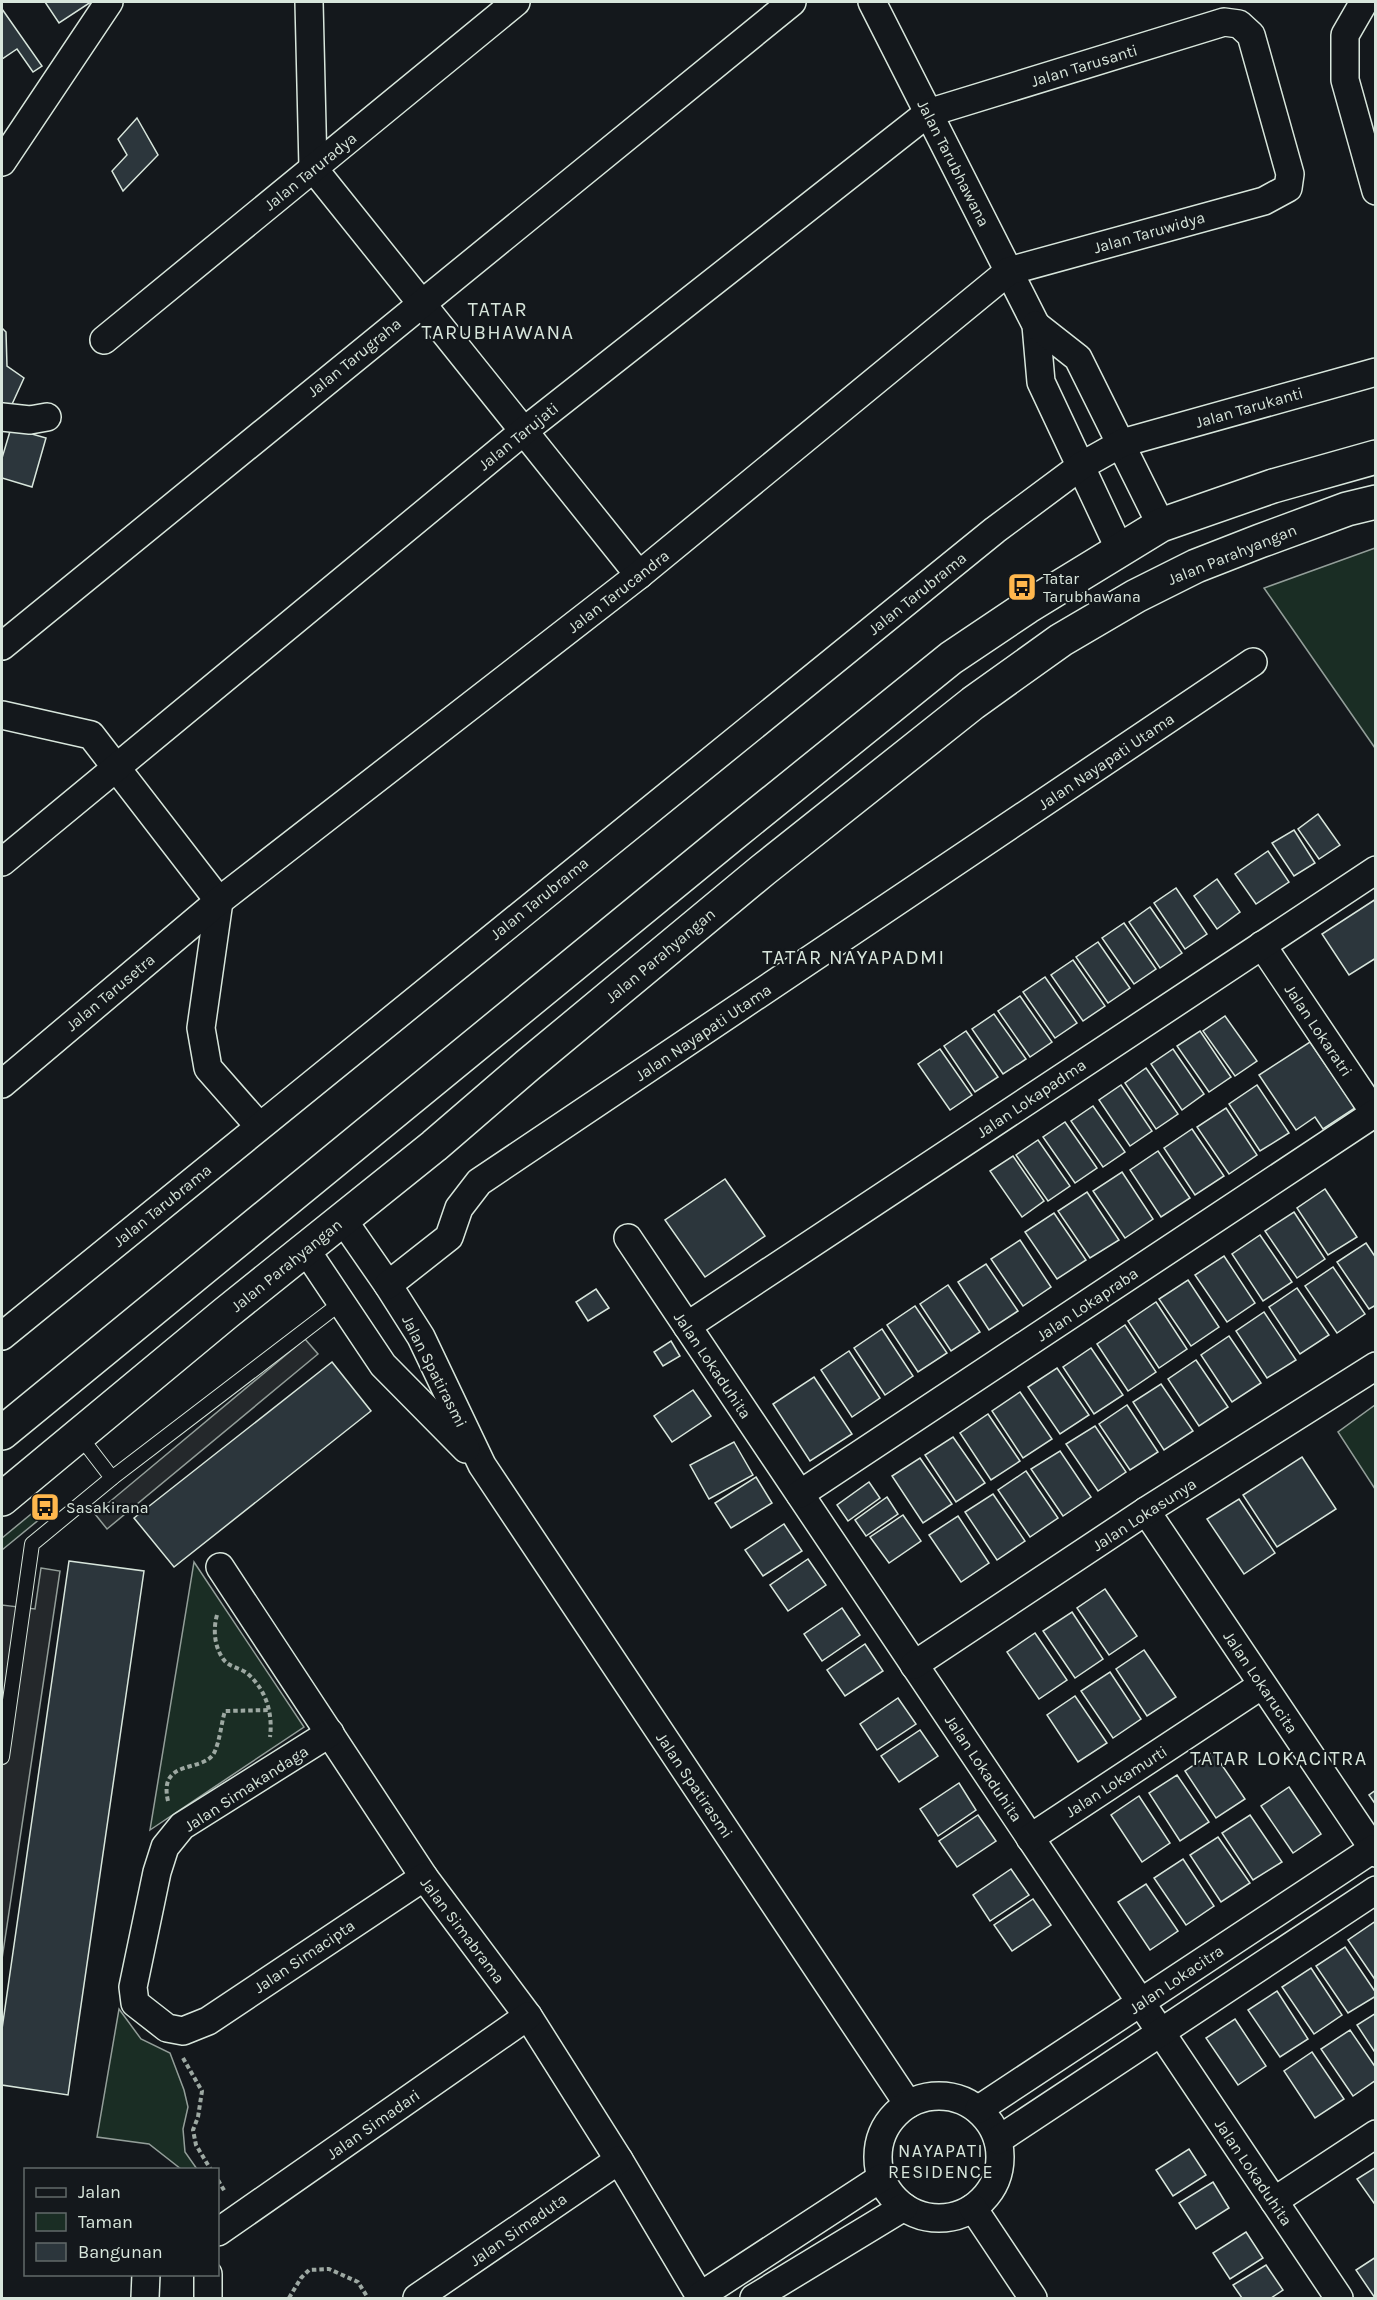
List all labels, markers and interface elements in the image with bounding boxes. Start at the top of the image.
street label: Jalan Tarusanti [1029,40,1140,91]
street label: Jalan Tarubhawana [913,97,994,230]
street label: Jalan Taruradya [260,128,360,214]
street label: Jalan Taruwidya [1091,207,1207,257]
district label: TATAR TARUBHAWANA [421,298,575,344]
street label: Jalan Tarugraha [304,314,405,401]
street label: Jalan Tarukanti [1193,383,1305,432]
street label: Jalan Tarujati [474,398,562,474]
street label: Jalan Parahyangan [1165,520,1299,589]
street label: Jalan Tarucandra [564,546,673,637]
street label: Jalan Tarubrama [864,548,970,639]
place label: Tatar Tarubhawana [1043,569,1141,606]
bus stop icon: Tatar Tarubhawana [1006,571,1038,603]
street label: Jalan Nayapati Utama [1035,709,1178,814]
street label: Jalan Tarubrama [486,853,592,944]
street label: Jalan Parahyangan [602,904,719,1007]
district label: TATAR NAYAPADMI [762,946,946,969]
street label: Jalan Tarusetra [62,950,159,1035]
street label: Jalan Nayapati Utama [632,980,775,1085]
street label: Jalan Lokaratri [1281,981,1356,1080]
street label: Jalan Lokapadma [973,1055,1089,1142]
street label: Jalan Tarubrama [109,1160,215,1251]
street label: Jalan Parahyangan [227,1215,346,1316]
street label: Jalan Lokapraba [1033,1263,1142,1345]
street label: Jalan Lokaduhita [670,1308,755,1422]
street label: Jalan Spatirasmi [398,1312,471,1430]
street label: Jalan Lokasunya [1089,1474,1200,1555]
bus stop icon: Sasakirana [29,1491,61,1523]
place label: Sasakirana [66,1498,149,1517]
street label: Jalan Lokarucita [1219,1627,1302,1737]
street label: Jalan Lokaduhita [941,1711,1026,1825]
street label: Jalan Spatirasmi [652,1729,737,1842]
street label: Jalan Simakandaga [181,1741,312,1836]
street label: Jalan Lokamurti [1062,1742,1171,1821]
district label: TATAR LOKACITRA [1190,1747,1368,1770]
street label: Jalan Simabrama [416,1873,509,1987]
street label: Jalan Simacipta [250,1916,358,1997]
street label: Jalan Lokacitra [1125,1941,1227,2018]
street label: Jalan Simadari [323,2085,423,2163]
street label: Jalan Lokaduhita [1211,2115,1296,2229]
district label: NAYAPATI RESIDENCE [888,2140,994,2183]
legend [24,2168,219,2276]
text: Jalan [78,2181,121,2203]
street label: Jalan Simaduta [466,2189,571,2270]
text: Taman [78,2211,133,2233]
text: Bangunan [78,2241,163,2263]

